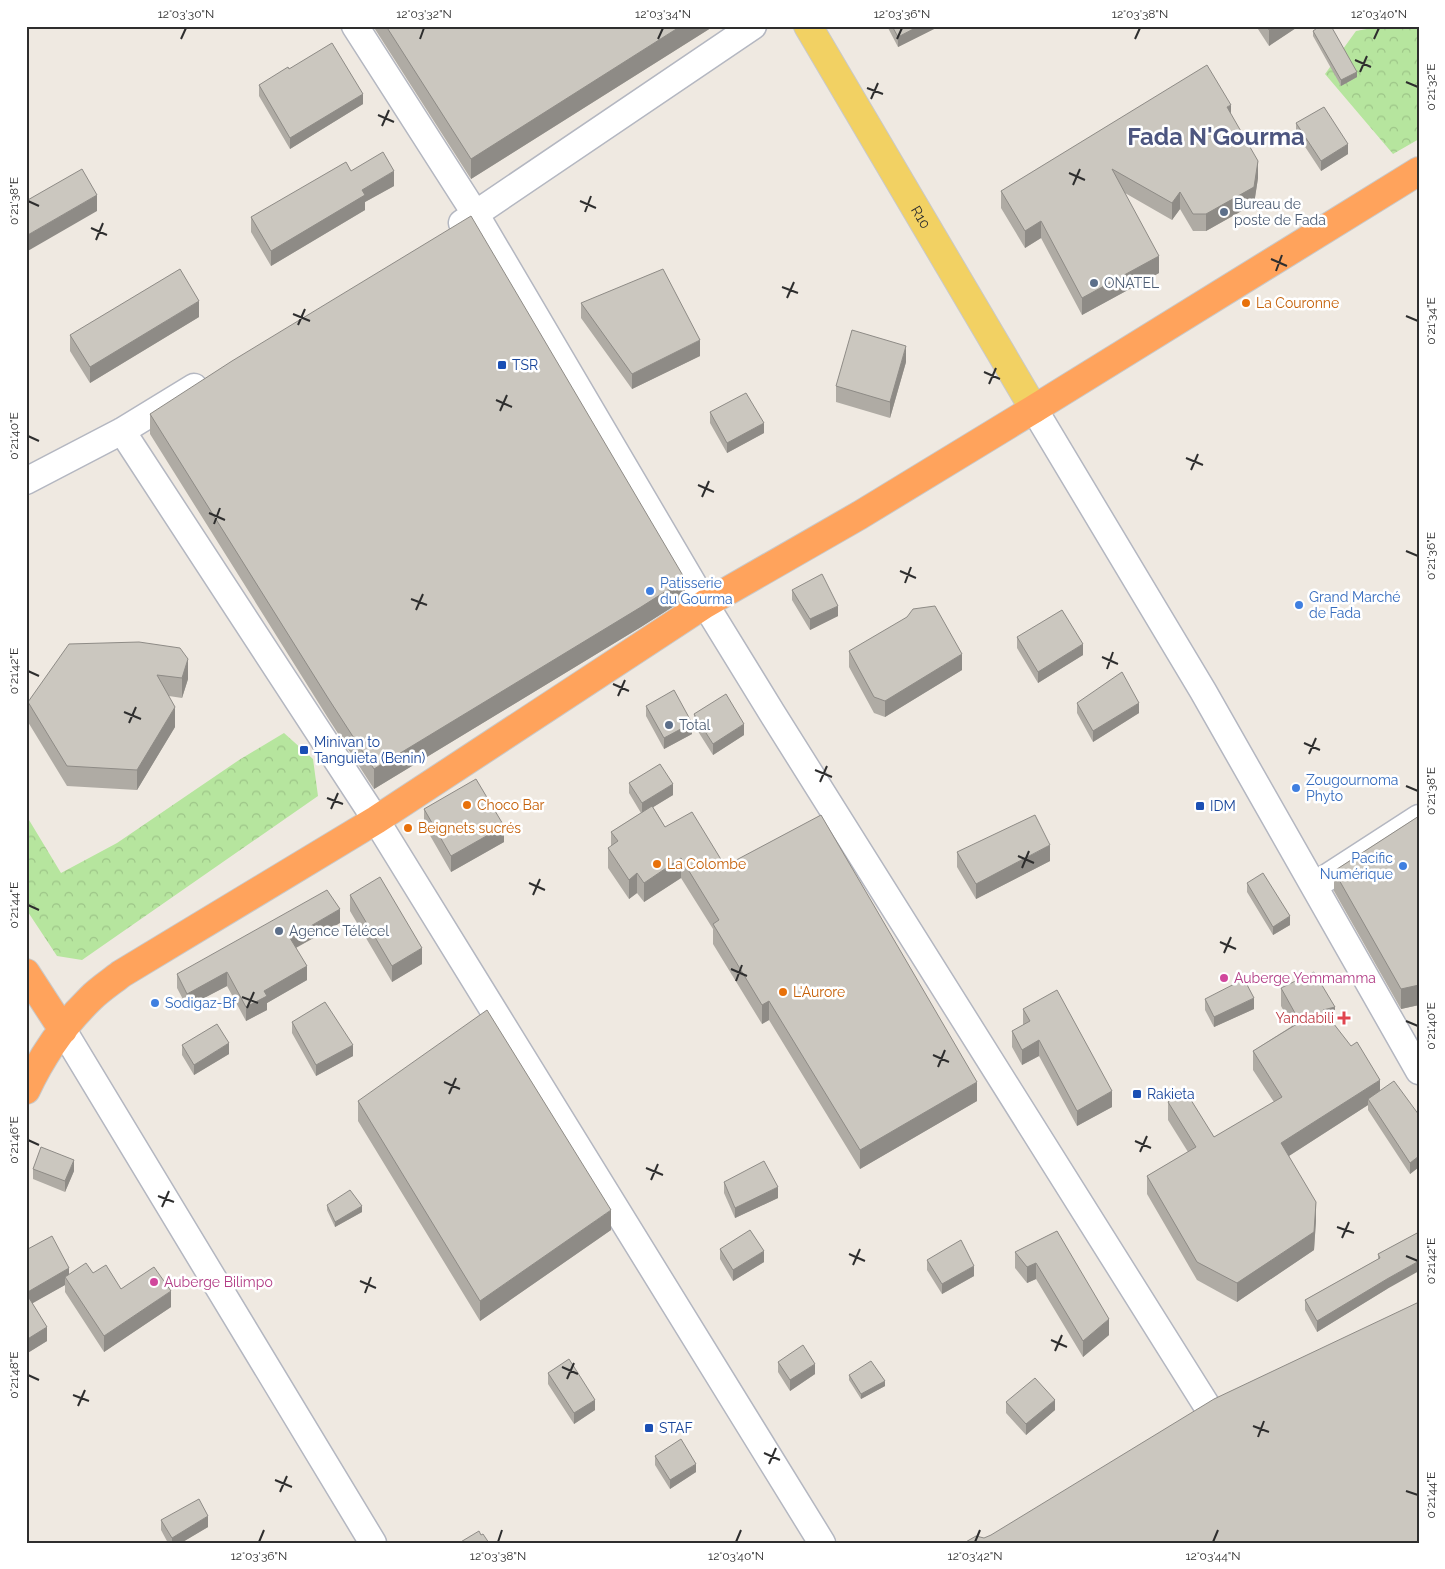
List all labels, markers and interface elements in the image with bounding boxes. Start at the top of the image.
text: 12°03'30"N [158,7,214,21]
text: 12°03'32"N [396,7,452,21]
text: 12°03'34"N [635,7,691,21]
text: 12°03'36"N [874,7,930,21]
text: 12°03'38"N [1112,7,1168,21]
text: 12°03'40"N [1351,7,1407,21]
text: 0°21'32"E [1424,63,1438,111]
district label: Fada N'Gourma [1127,122,1305,151]
text: 0°21'38"E [7,177,21,225]
place label: Bureau de poste de Fada [1234,196,1326,228]
street label: R10 [908,203,934,231]
marker: Bureau de poste de Fada [1218,206,1230,218]
place label: ONATEL [1104,275,1159,291]
marker: ONATEL [1088,277,1100,289]
place label: La Couronne [1256,295,1339,311]
marker: La Couronne [1240,297,1252,309]
text: 0°21'34"E [1424,297,1438,345]
place label: TSR [512,357,538,373]
marker: TSR [496,359,508,371]
text: 0°21'40"E [7,412,21,460]
text: 0°21'36"E [1424,532,1438,580]
place label: Patisserie du Gourma [660,575,733,607]
marker: Patisserie du Gourma [644,585,656,597]
place label: Grand Marché de Fada [1309,589,1401,621]
marker: Grand Marché de Fada [1293,599,1305,611]
text: 0°21'42"E [7,648,21,694]
place label: Total [679,717,711,733]
marker: Total [663,719,675,731]
place label: Minivan to Tanguieta (Benin) [314,734,426,766]
marker: Minivan to Tanguieta (Benin) [298,744,310,756]
text: 0°21'38"E [1424,767,1438,815]
place label: Zougournoma Phyto [1306,772,1398,804]
marker: Zougournoma Phyto [1290,782,1302,794]
place label: Choco Bar [477,797,545,813]
place label: IDM [1210,798,1236,814]
marker: Choco Bar [461,799,473,811]
marker: IDM [1194,800,1206,812]
place label: Beignets sucrés [418,820,521,836]
marker: Beignets sucrés [402,822,414,834]
place label: Pacific Numérique [1320,850,1393,882]
place label: La Colombe [667,856,746,872]
marker: La Colombe [651,858,663,870]
marker: Pacific Numérique [1397,860,1409,872]
text: 0°21'44"E [7,882,21,928]
place label: Agence Télécel [289,923,389,939]
marker: Agence Télécel [273,925,285,937]
place label: Auberge Yemmamma [1234,970,1376,986]
marker: Auberge Yemmamma [1218,972,1230,984]
place label: L'Aurore [793,984,845,1000]
marker: L'Aurore [777,986,789,998]
place label: Sodigaz-Bf [165,995,238,1011]
marker: Sodigaz-Bf [149,997,161,1009]
text: 0°21'40"E [1424,1002,1438,1050]
place label: Yandabili [1275,1010,1334,1026]
marker: Yandabili [1338,1012,1350,1024]
place label: Rakieta [1147,1086,1195,1102]
marker: Rakieta [1131,1088,1143,1100]
text: 0°21'46"E [7,1116,21,1164]
text: 0°21'42"E [1424,1238,1438,1284]
place label: Auberge Bilimpo [164,1274,273,1290]
marker: Auberge Bilimpo [148,1276,160,1288]
text: 0°21'48"E [7,1351,21,1399]
place label: STAF [659,1420,693,1436]
marker: STAF [643,1422,655,1434]
text: 0°21'44"E [1424,1472,1438,1518]
text: 12°03'36"N [231,1549,287,1563]
text: 12°03'38"N [470,1549,526,1563]
text: 12°03'40"N [708,1549,764,1563]
text: 12°03'42"N [948,1549,1002,1563]
text: 12°03'44"N [1185,1549,1241,1563]

